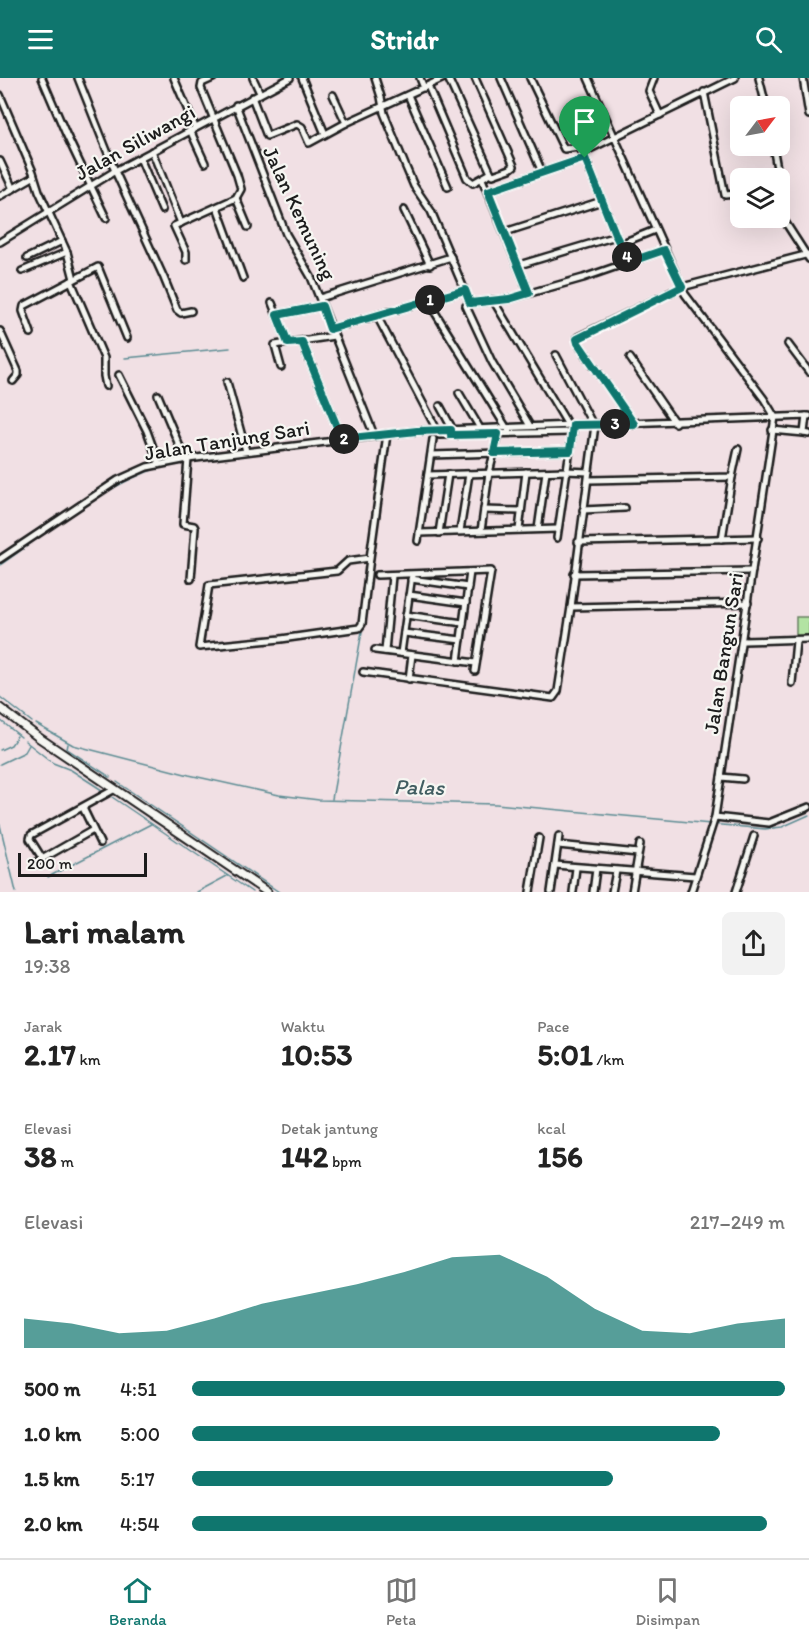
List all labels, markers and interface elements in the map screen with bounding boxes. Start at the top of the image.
icon: menu [24,23,57,56]
text: Stridr [371,23,438,56]
icon: search [752,23,785,56]
pin [559,96,610,158]
north arrow [730,96,790,156]
map controls [730,96,790,228]
street label: Jalan Siliwangi [71,99,199,185]
icon: arrive [568,105,601,138]
street label: Jalan Kemuning [258,142,342,284]
button: layers [730,168,790,228]
pin: 4 [612,242,642,272]
text: 4 [622,247,632,266]
pin: 1 [415,285,445,315]
text: 1 [426,290,434,309]
pin: 3 [600,409,630,439]
text: 3 [611,414,619,433]
street label: Jalan Tanjung Sari [143,415,311,465]
pin: 2 [329,424,359,454]
text: 2 [340,429,348,448]
street label: Jalan Bangun Sari [698,570,748,736]
water label: Palas [394,773,446,801]
scale bar [18,850,147,878]
text: 200 m [27,854,72,873]
text: Lari malam [24,912,185,951]
button: share [722,912,785,975]
text: 19:38 [24,954,71,978]
text: Jarak [24,1017,62,1036]
text: Waktu [281,1017,325,1036]
text: Pace [537,1017,569,1036]
text: 2.17 [24,1036,76,1073]
text: 10:53 [281,1036,353,1073]
text: 5:01 [537,1036,593,1073]
text: km [76,1050,101,1069]
text: /km [593,1050,624,1069]
text: Elevasi [24,1119,72,1138]
text: Detak jantung [281,1119,378,1138]
text: kcal [537,1119,566,1138]
text: 38 [24,1138,57,1175]
text: 142 [281,1138,328,1175]
text: 156 [537,1138,583,1175]
text: m [57,1152,74,1171]
text: bpm [328,1152,362,1171]
text: Elevasi [24,1210,83,1234]
text: 217–249 m [690,1210,785,1234]
text: 500 m [24,1377,80,1401]
text: 4:51 [120,1377,157,1401]
text: 1.0 km [24,1422,81,1446]
text: 5:00 [120,1422,160,1446]
text: 1.5 km [24,1467,80,1491]
text: 5:17 [120,1467,155,1491]
text: 2.0 km [24,1512,83,1536]
text: 4:54 [120,1512,159,1536]
tab: Beranda [109,1574,167,1629]
tab: Peta [385,1574,418,1629]
tab: Disimpan [635,1574,700,1629]

